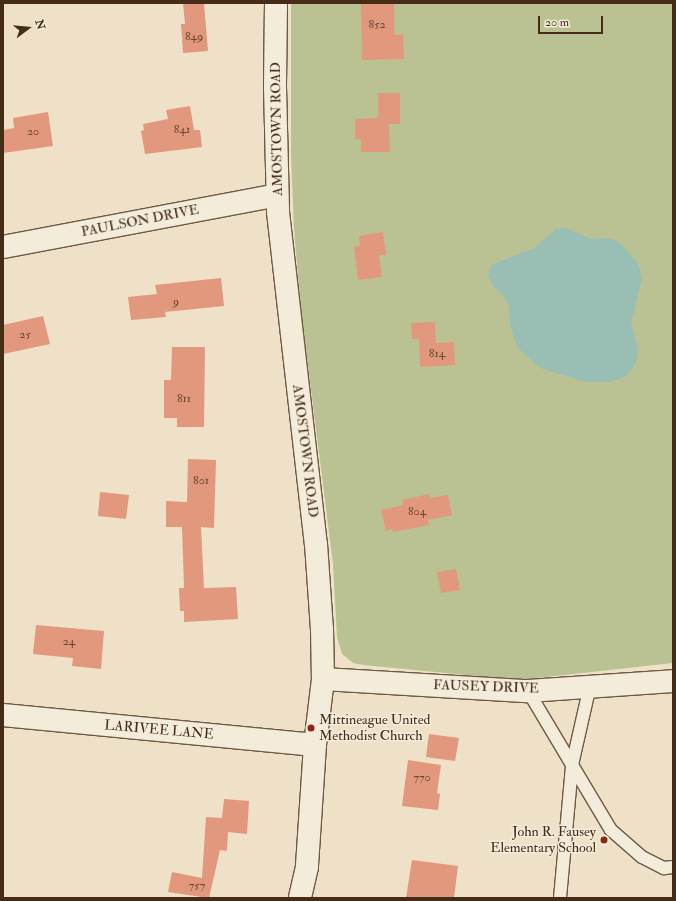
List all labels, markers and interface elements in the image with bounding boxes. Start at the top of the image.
north arrow [8,8,48,48]
scale bar [540,8,605,34]
text: 20 m [545,15,569,30]
text: N [32,18,48,31]
house number: 852 [369,18,385,32]
house number: 849 [185,30,203,44]
street label: AMOSTOWN ROAD [267,62,287,196]
house number: 841 [174,123,190,137]
house number: 20 [27,125,39,139]
street label: PAULSON DRIVE [80,201,200,241]
house number: 9 [173,295,179,309]
house number: 25 [19,328,31,342]
house number: 814 [429,347,445,361]
street label: AMOSTOWN ROAD [289,384,321,518]
house number: 811 [177,392,191,406]
house number: 801 [193,474,209,488]
house number: 804 [408,505,426,519]
house number: 24 [63,635,75,649]
street label: FAUSEY DRIVE [433,677,539,697]
place label: Mittineague United Methodist Church [319,712,430,744]
street label: LARIVEE LANE [104,717,214,743]
marker: Mittineague United Methodist Church [306,723,316,733]
house number: 770 [413,771,431,785]
place label: John R. Fausey Elementary School [490,824,596,856]
marker: John R. Fausey Elementary School [599,835,609,845]
house number: 757 [189,879,205,893]

